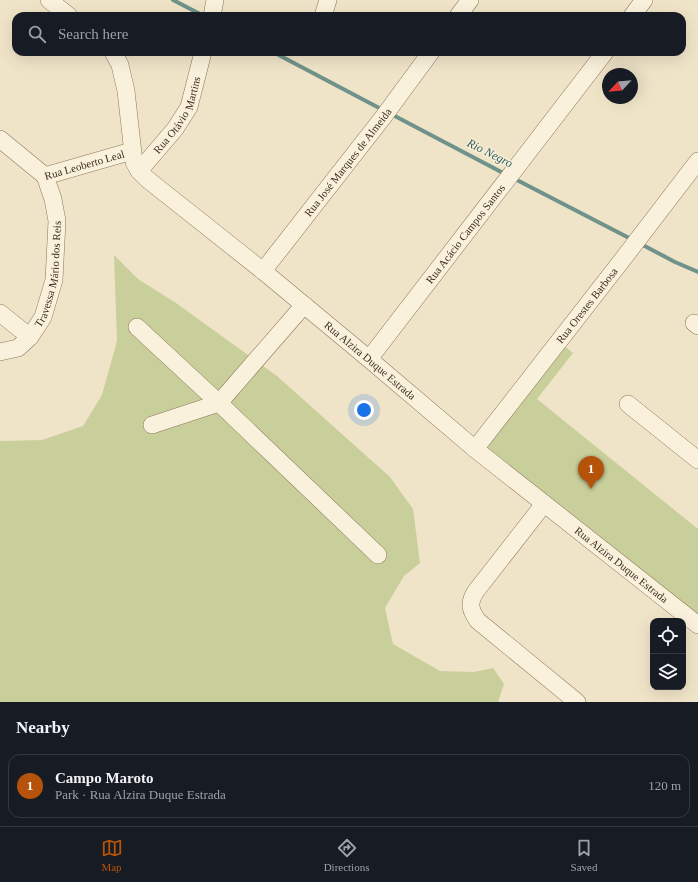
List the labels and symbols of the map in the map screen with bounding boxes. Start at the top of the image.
north arrow [602,68,638,104]
street label: Rua Otávio Martins [151,75,203,156]
street label: Rua José Marques de Almeida [302,106,394,219]
water label: Rio Negro [464,135,515,170]
street label: Rua Leoberto Leal [43,148,126,182]
street label: Rua Acácio Campos Santos [423,182,507,286]
street label: Travessa Mário dos Reis [32,221,63,329]
street label: Rua Orestes Barbosa [554,265,620,345]
street label: Rua Alzira Duque Estrada [322,319,418,402]
your location [354,400,374,420]
pin: 1 [578,456,604,489]
street label: Rua Alzira Duque Estrada [573,524,671,605]

